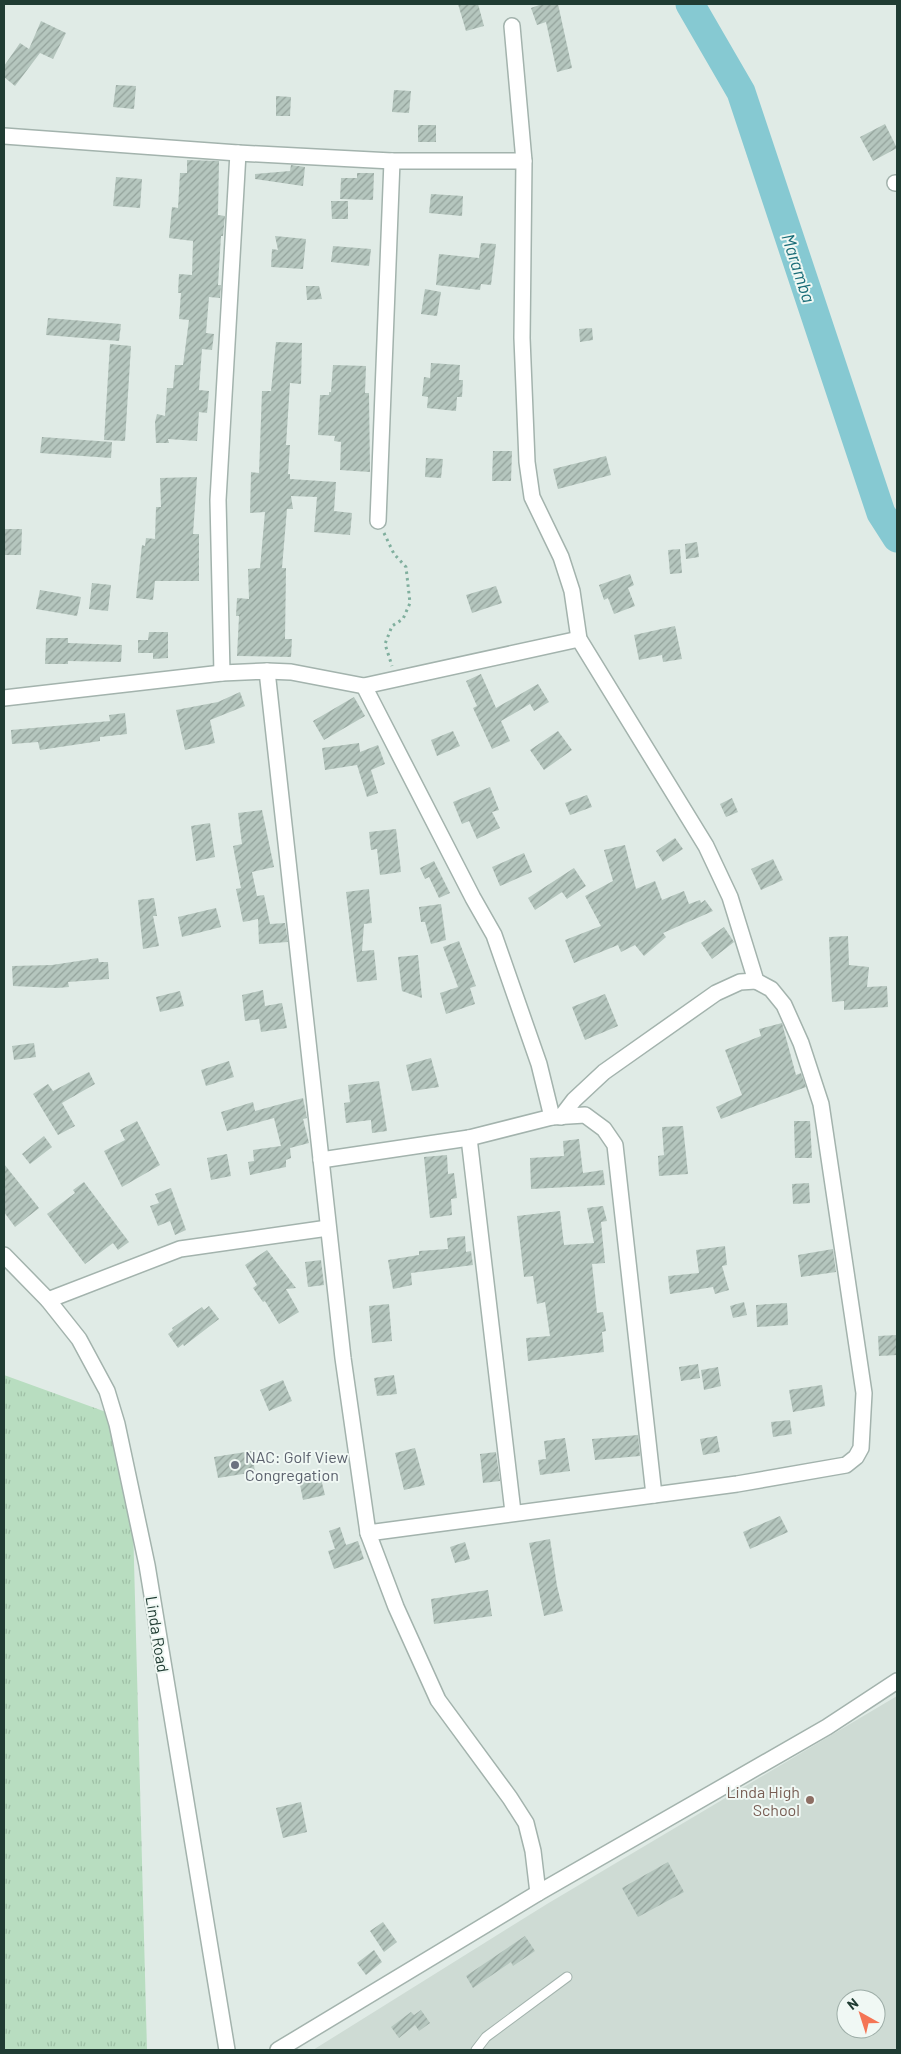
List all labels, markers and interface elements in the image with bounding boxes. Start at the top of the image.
water label: Maramba [778,231,820,305]
place label: NAC: Golf View Congregation [245,1447,349,1484]
marker: NAC: Golf View Congregation [229,1459,241,1471]
street label: Linda Road [143,1594,173,1674]
place label: Linda High School [726,1782,800,1819]
marker: Linda High School [804,1794,816,1806]
north arrow [836,1989,886,2039]
text: N [844,1994,861,2013]

